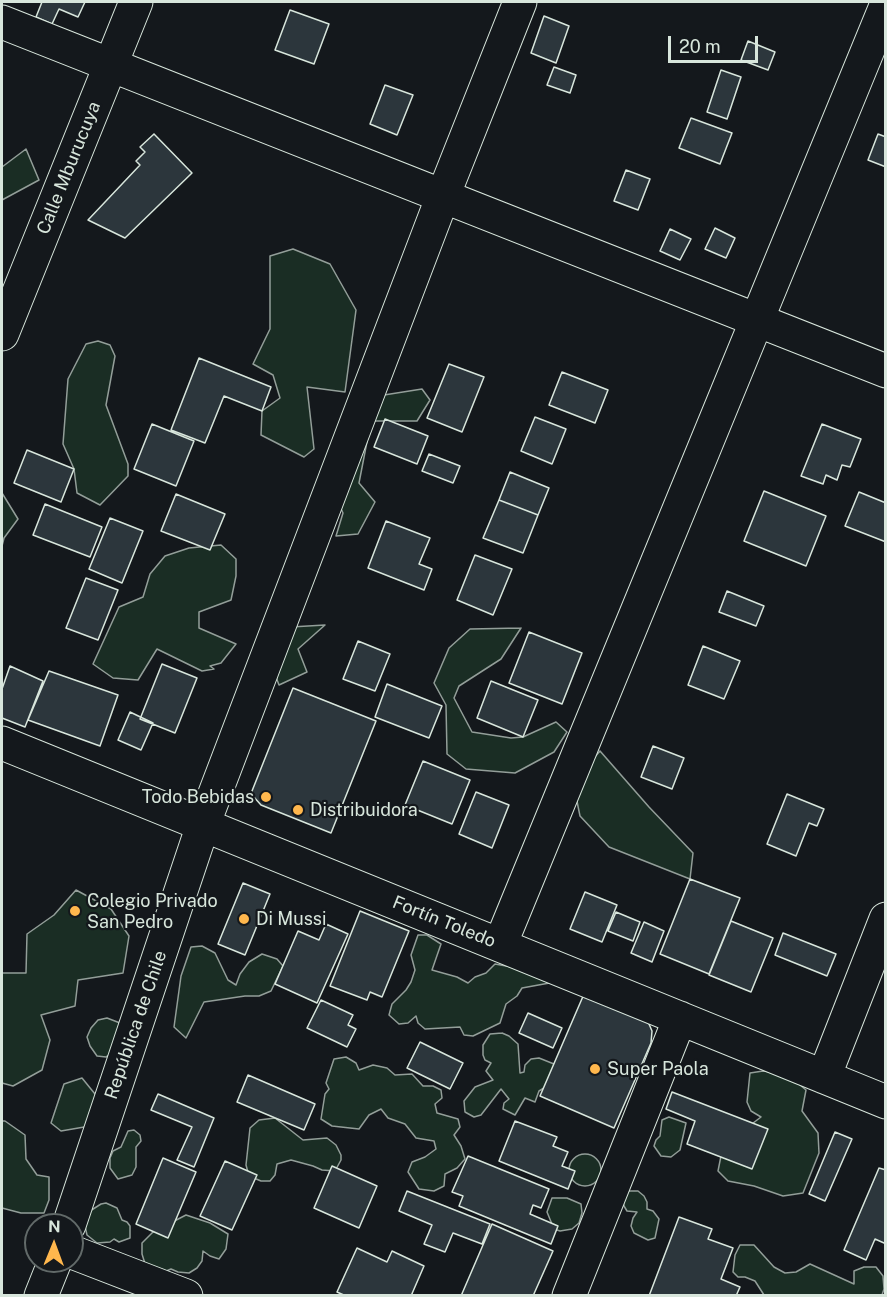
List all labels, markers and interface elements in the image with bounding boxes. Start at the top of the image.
scale bar [671,24,761,62]
text: 20 m [679,36,721,57]
street label: Calle Mburucuya [33,98,105,238]
place label: Todo Bebidas [142,786,254,808]
marker: Todo Bebidas [259,790,273,804]
place label: Distribuidora [310,799,418,821]
marker: Distribuidora [291,803,305,817]
place label: Colegio Privado San Pedro [87,890,218,932]
street label: Fortín Toledo [389,892,499,952]
marker: Colegio Privado San Pedro [68,904,82,918]
place label: Di Mussi [256,908,326,930]
marker: Di Mussi [237,912,251,926]
street label: República de Chile [100,948,172,1102]
place label: Super Paola [607,1058,709,1080]
marker: Super Paola [588,1062,602,1076]
north arrow [24,1213,84,1273]
text: N [48,1217,61,1236]

